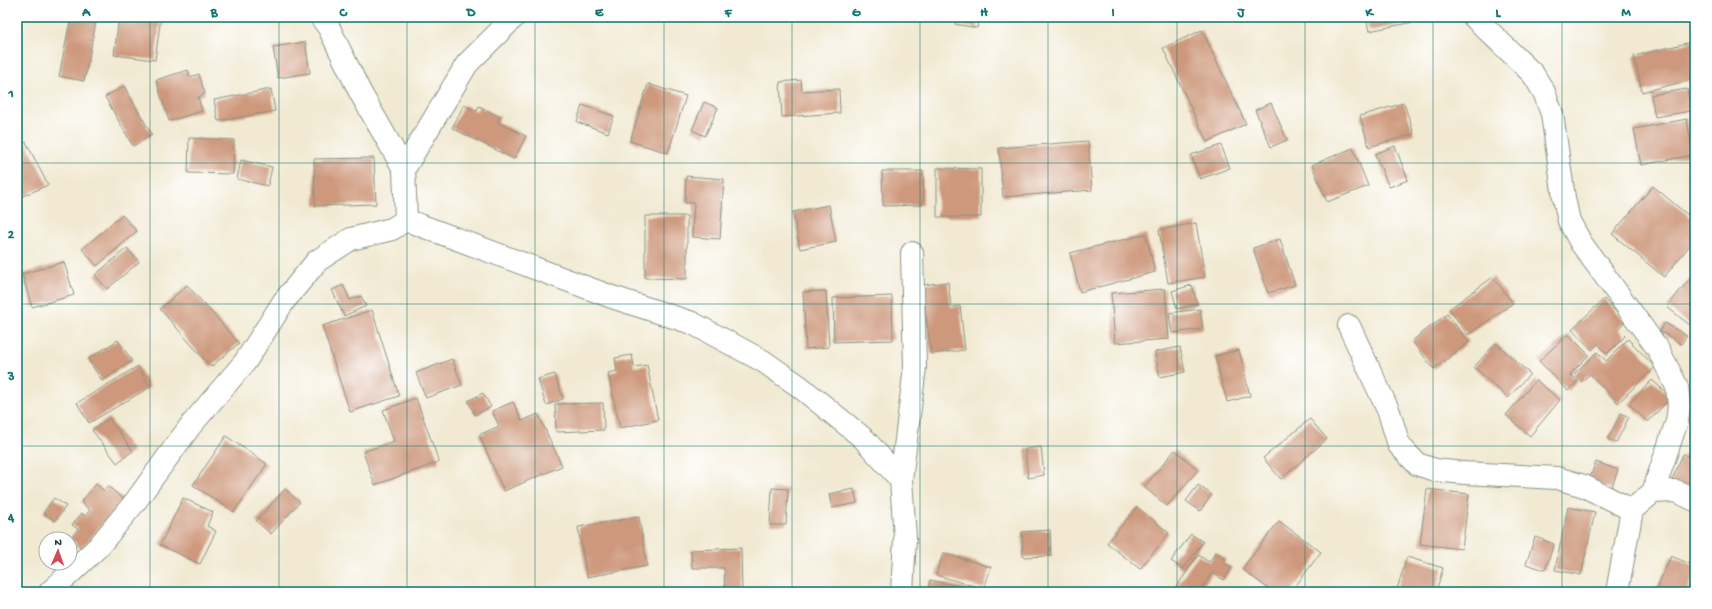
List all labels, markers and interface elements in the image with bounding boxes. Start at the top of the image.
text: A [81,6,91,21]
text: B [210,6,219,21]
text: C [338,6,348,21]
text: D [466,6,476,21]
text: E [595,6,604,21]
text: F [724,6,733,21]
text: G [852,6,861,21]
text: H [980,6,988,21]
text: I [1111,6,1115,21]
text: J [1237,6,1246,21]
text: K [1364,6,1374,21]
text: L [1496,6,1502,21]
text: M [1621,6,1631,21]
text: 1 [7,87,14,102]
text: 2 [8,228,15,243]
text: 3 [7,370,15,385]
text: 4 [7,511,15,526]
north arrow [38,531,78,571]
text: N [54,537,62,549]

